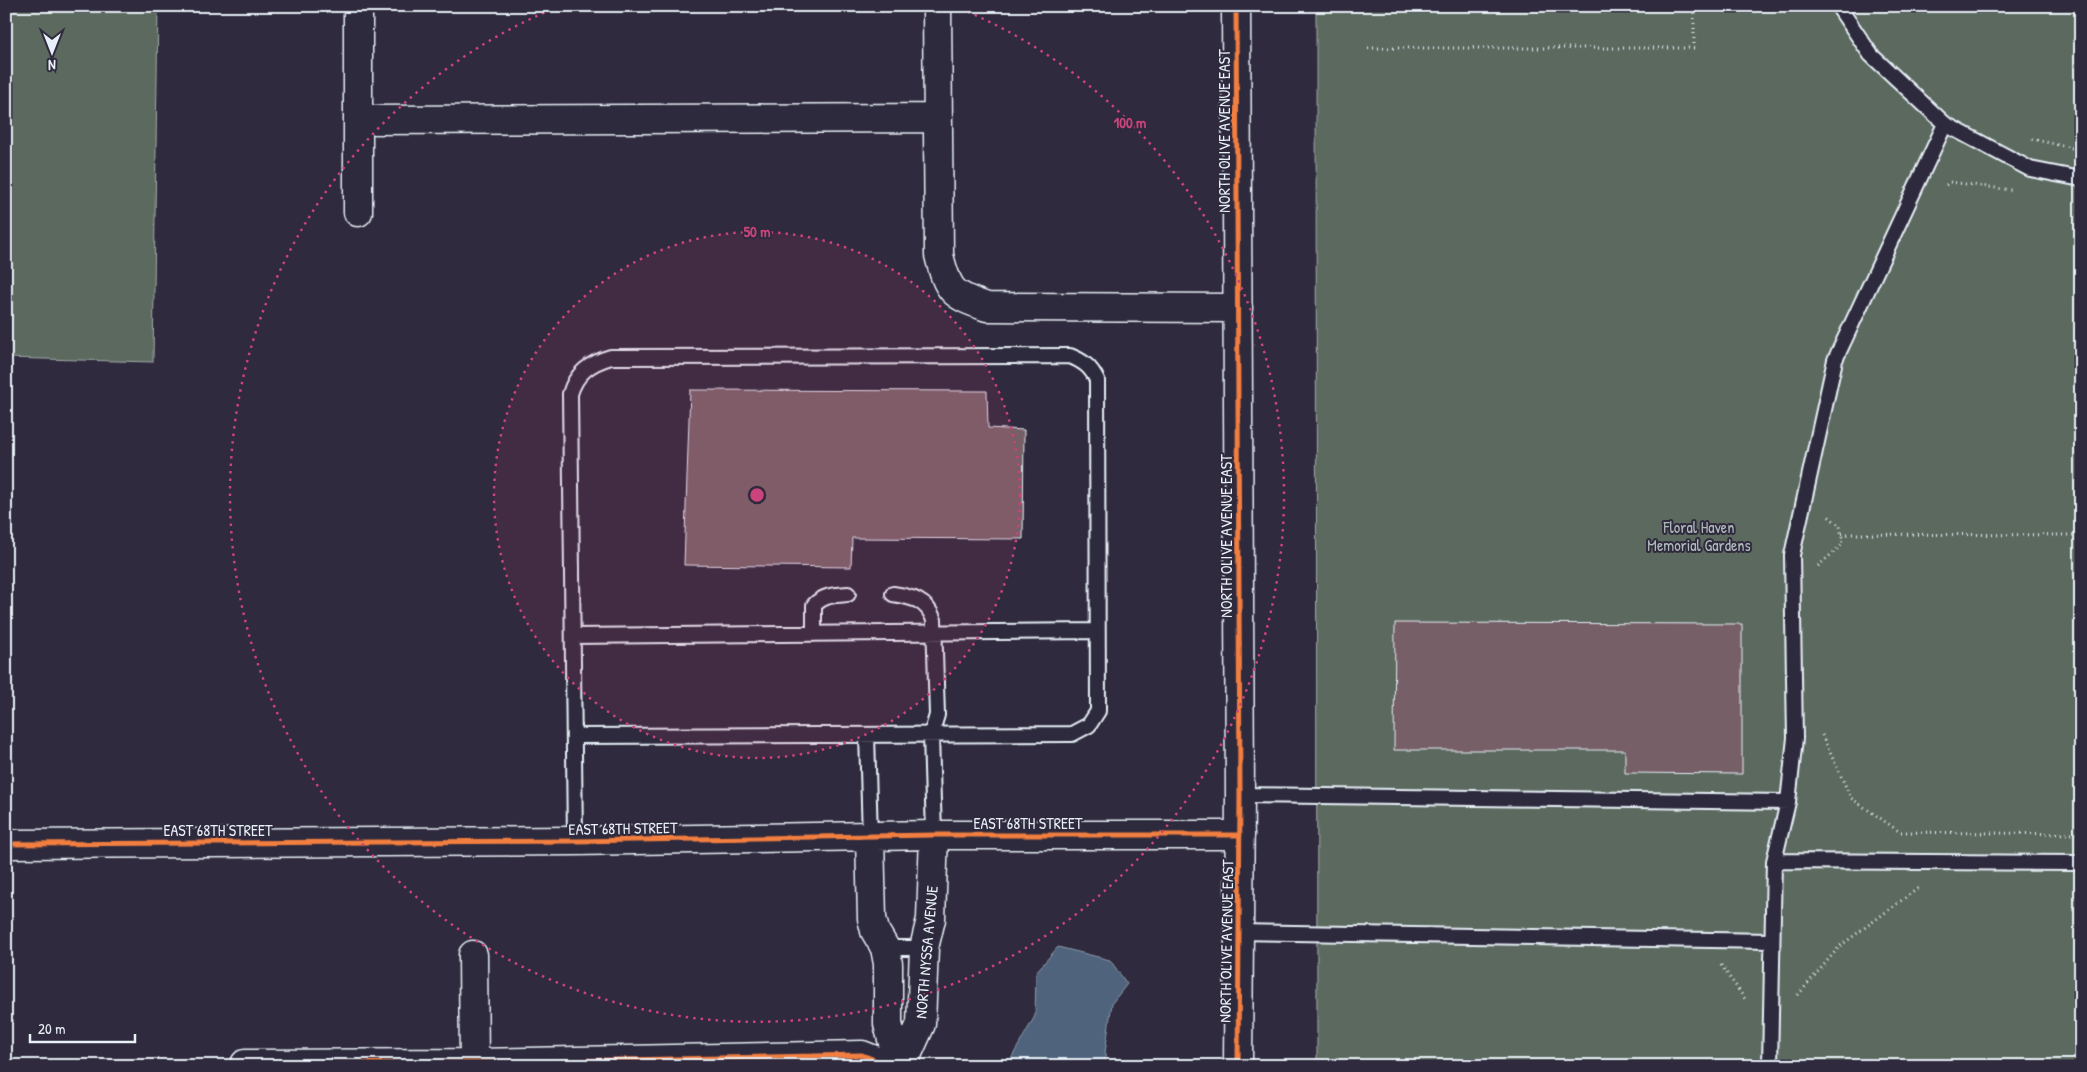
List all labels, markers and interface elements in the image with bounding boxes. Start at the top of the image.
north arrow [28,28,78,78]
street label: NORTH OLIVE AVENUE EAST [1213,49,1235,213]
text: N [48,56,56,75]
text: 100 m [1114,112,1146,133]
text: 50 m [744,221,770,242]
street label: NORTH OLIVE AVENUE EAST [1215,454,1237,618]
centre of rings [748,486,766,504]
park label: Floral Haven Memorial Gardens [1647,516,1751,556]
street label: EAST 68TH STREET [973,812,1083,834]
street label: EAST 68TH STREET [568,816,678,840]
street label: EAST 68TH STREET [163,819,273,841]
street label: NORTH OLIVE AVENUE EAST [1214,859,1238,1023]
street label: NORTH NYSSA AVENUE [909,885,943,1019]
scale bar [30,1012,135,1044]
text: 20 m [38,1018,65,1039]

